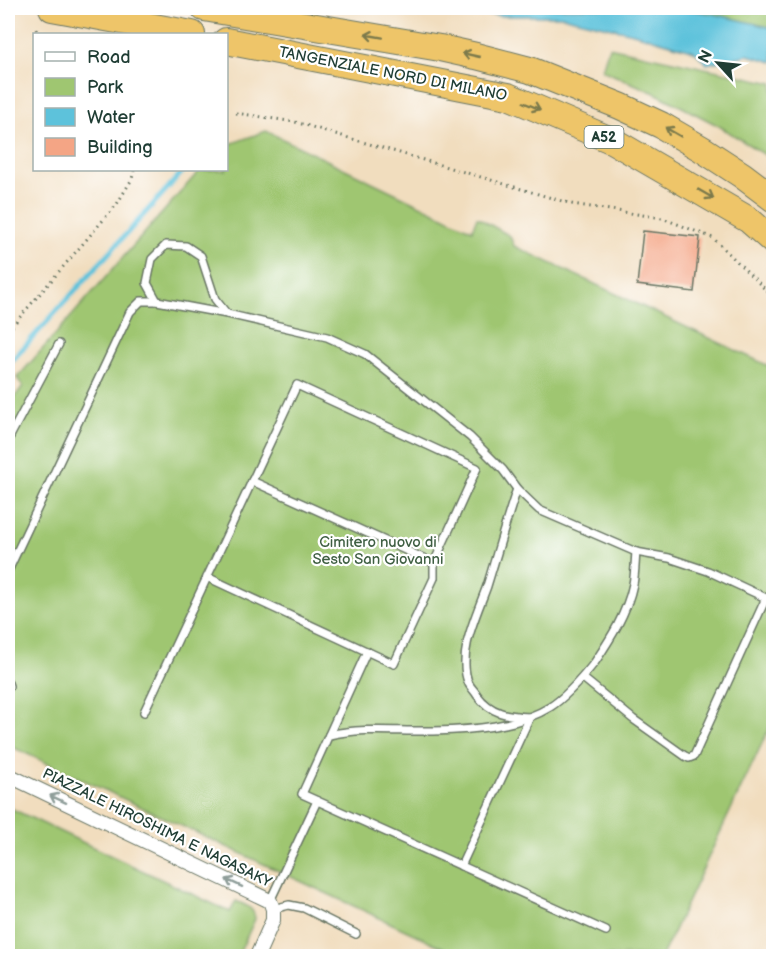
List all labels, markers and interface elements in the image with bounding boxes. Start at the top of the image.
one-way arrow [365,31,385,42]
legend [33,33,228,171]
north arrow [688,33,748,93]
street label: TANGENZIALE NORD DI MILANO [277,43,509,105]
text: Road [87,47,131,68]
text: N [695,47,717,67]
one-way arrow [462,49,482,60]
text: Park [87,77,123,98]
one-way arrow [523,101,541,112]
text: Water [87,107,135,128]
road number: A52 [584,126,624,148]
one-way arrow [665,126,682,138]
text: Building [87,137,153,158]
one-way arrow [697,189,714,201]
park label: Cimitero nuovo di Sesto San Giovanni [312,533,444,569]
street label: PIAZZALE HIROSHIMA E NAGASAKY [39,764,275,892]
one-way arrow [49,792,67,804]
one-way arrow [226,876,244,888]

